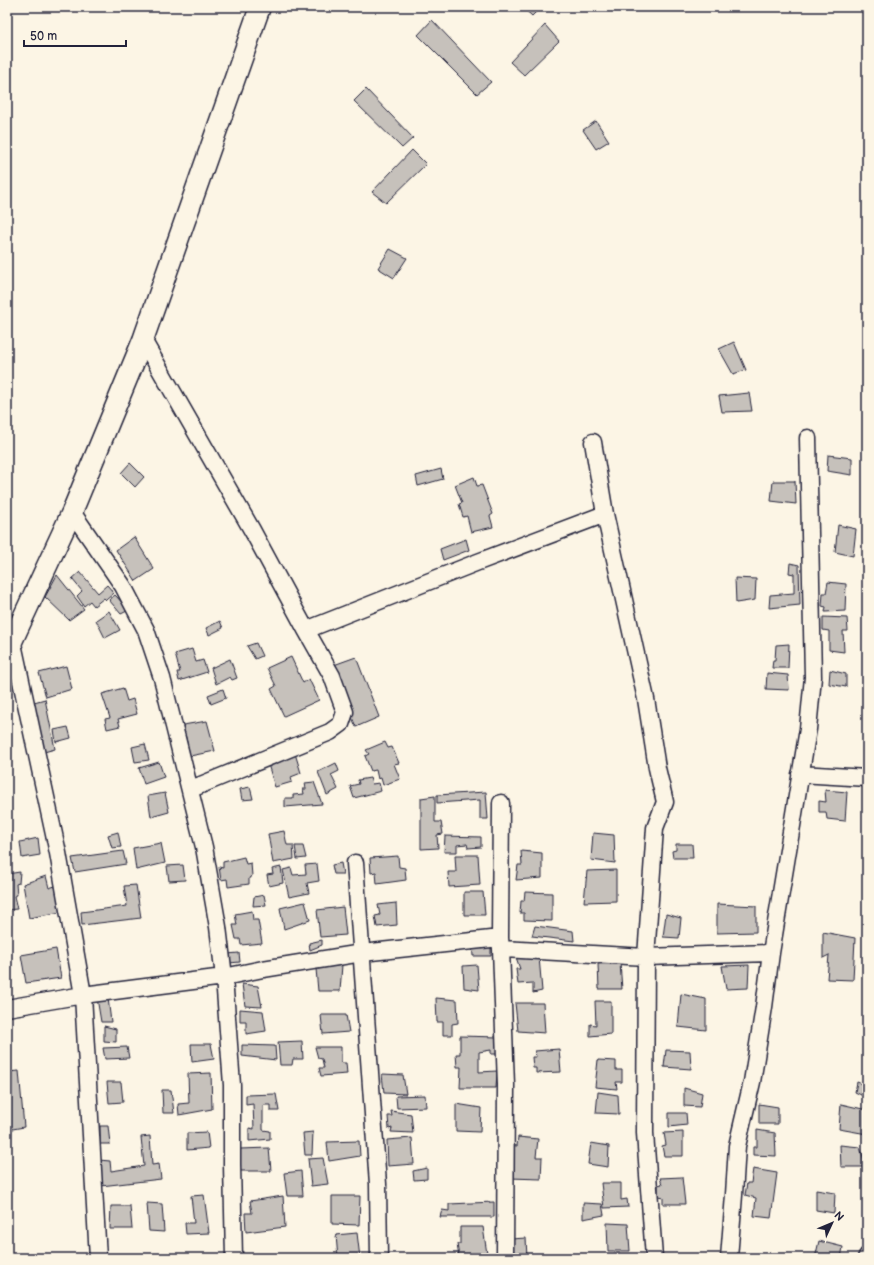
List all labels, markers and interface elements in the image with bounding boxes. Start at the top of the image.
scale bar [24,22,126,48]
text: 50 m [30,29,57,44]
north arrow [812,1203,852,1243]
text: N [831,1209,846,1224]

